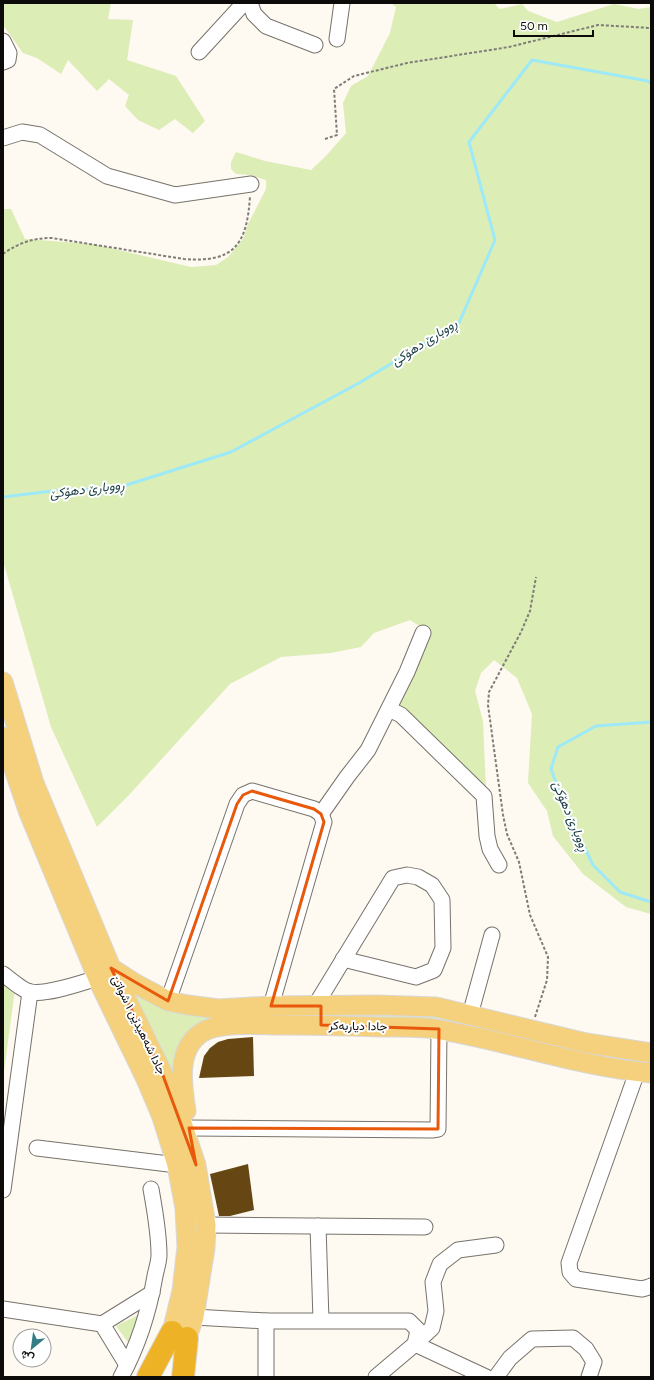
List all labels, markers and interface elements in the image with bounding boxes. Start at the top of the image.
scale bar [514,12,593,38]
text: 50 m [520,19,548,33]
water label: ڕووبارێ دهۆكێ [388,315,462,372]
water label: ڕووبارێ دهۆكێ [49,477,126,505]
water label: ڕووبارێ دهۆكێ [546,778,593,856]
street label: جادا شەهیدێن ١ شواتێ [108,973,169,1077]
street label: جادا دیاربه‌كر [327,1018,388,1035]
north arrow [12,1328,52,1368]
text: ش [18,1347,36,1365]

